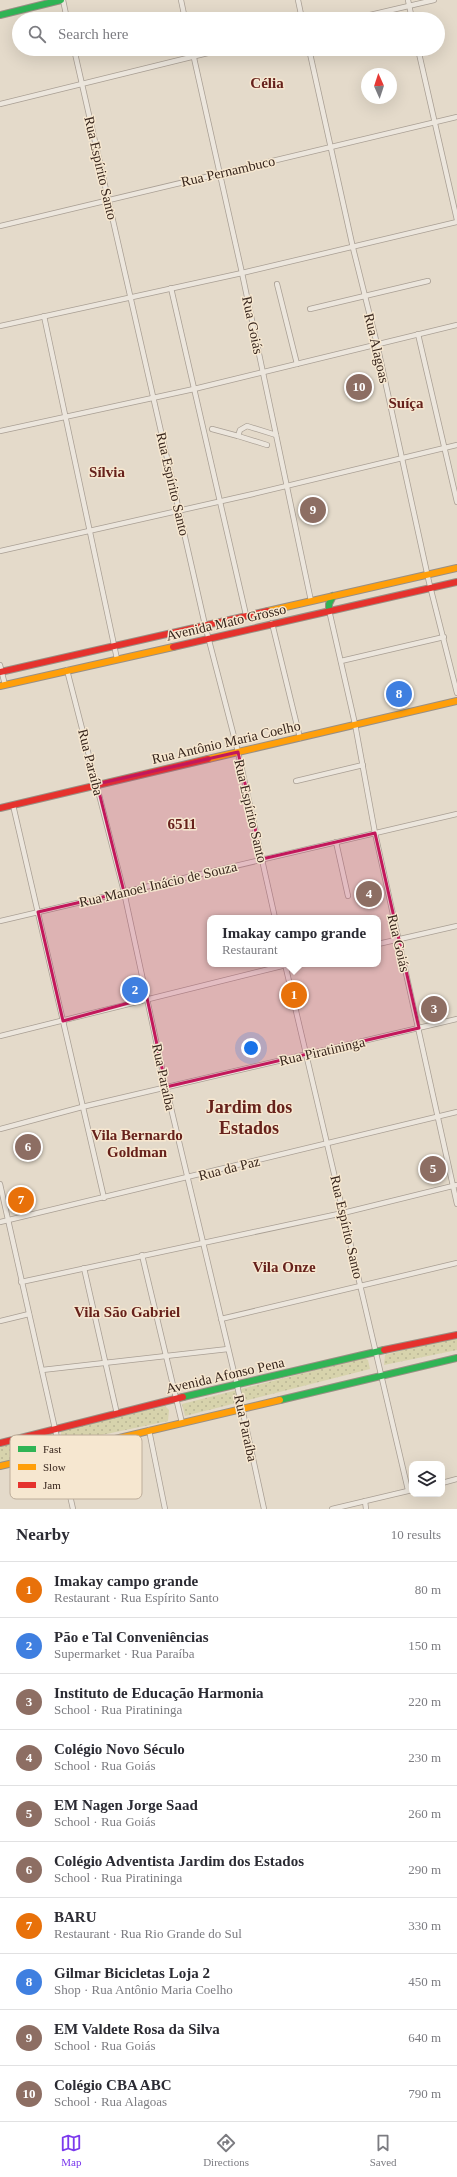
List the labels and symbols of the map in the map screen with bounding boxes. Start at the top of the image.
north arrow [361,68,397,104]
district label: Célia [250,75,284,91]
street label: Rua Espírito Santo [81,115,120,221]
street label: Rua Pernambuco [180,153,277,190]
street label: Rua Goiás [239,295,266,355]
street label: Rua Alagoas [361,312,392,384]
pin: 10 [346,372,372,402]
district label: Suíça [388,395,424,411]
street label: Rua Espírito Santo [153,431,192,537]
district label: Sílvia [89,464,125,480]
pin: 9 [300,495,326,525]
street label: Avenida Mato Grosso [165,601,288,644]
pin: 8 [386,679,412,709]
street label: Rua Antônio Maria Coelho [150,718,302,767]
street label: Rua Paraíba [75,727,106,798]
street label: Rua Espírito Santo [231,758,270,864]
district label: 6511 [167,816,197,832]
street label: Rua Manoel Inácio de Souza [78,859,239,910]
pin: 4 [356,879,382,909]
street label: Rua Goiás [385,913,412,973]
pin: 2 [122,975,148,1005]
pin: 1 [281,980,307,1010]
pin: 3 [421,994,447,1024]
street label: Rua Piratininga [278,1034,367,1069]
your location [241,1038,261,1058]
street label: Rua Paraíba [149,1042,178,1113]
district label: Jardim dos Estados [206,1097,292,1138]
district label: Vila Bernardo Goldman [91,1127,183,1160]
pin: 6 [15,1132,41,1162]
street label: Rua da Paz [197,1154,261,1183]
pin: 5 [420,1154,446,1184]
street label: Rua Espírito Santo [327,1174,366,1280]
pin: 7 [8,1185,34,1215]
district label: Vila Onze [252,1259,316,1275]
district label: Vila São Gabriel [74,1304,180,1320]
street label: Avenida Afonso Pena [164,1354,287,1396]
street label: Rua Paraíba [231,1393,260,1464]
legend [10,1435,142,1499]
text: Fast [43,1443,61,1455]
text: Slow [43,1461,66,1473]
text: Jam [43,1479,61,1491]

